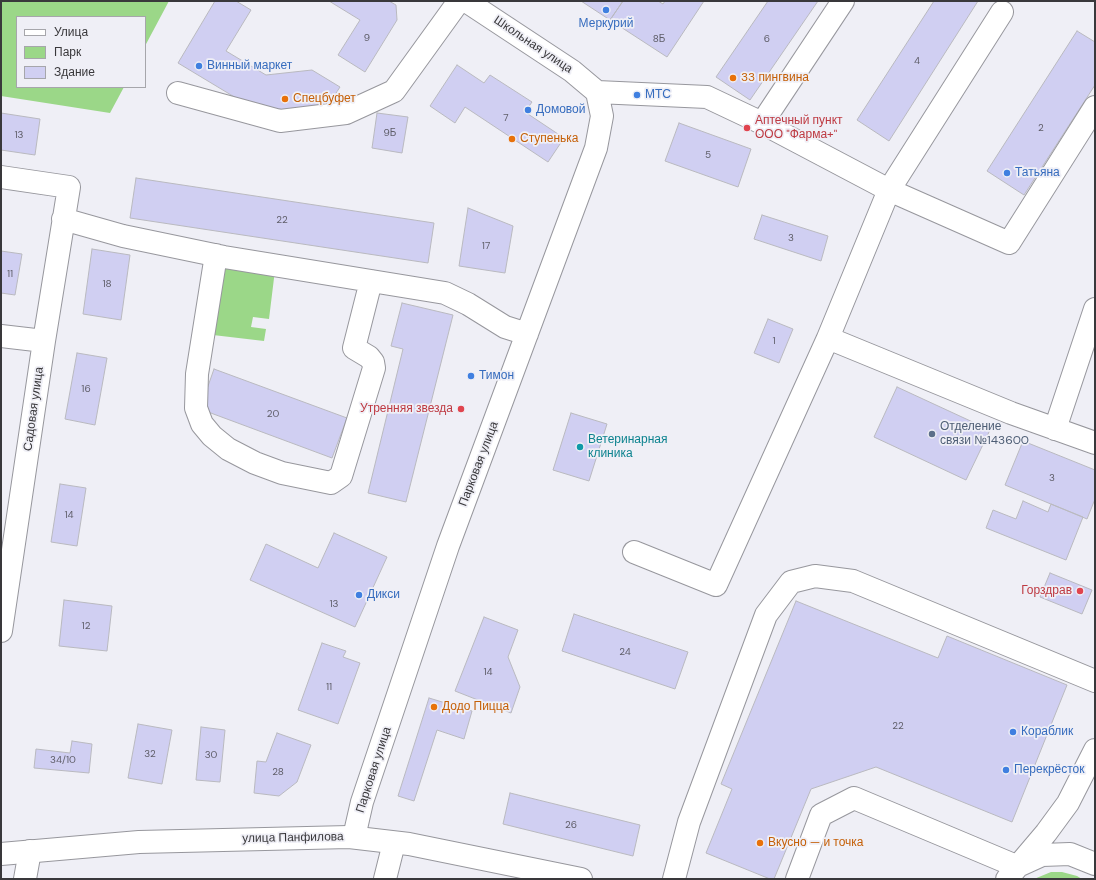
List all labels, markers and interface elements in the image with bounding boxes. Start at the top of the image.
marker: Меркурий [601,5,611,15]
street label: Школьная улица [491,13,575,77]
legend [16,16,146,88]
place label: Меркурий [579,17,633,31]
text: Улица [54,24,88,40]
house number: 9 [364,32,370,44]
house number: 8Б [653,33,665,45]
house number: 6 [764,33,770,45]
text: Парк [54,44,81,60]
house number: 4 [914,55,920,67]
place label: Винный маркет [207,59,292,73]
marker: Винный маркет [194,61,204,71]
text: Здание [54,64,95,80]
place label: 33 пингвина [741,71,809,85]
marker: 33 пингвина [728,73,738,83]
place label: МТС [645,88,671,102]
marker: МТС [632,90,642,100]
place label: Спецбуфет [293,92,356,106]
marker: Спецбуфет [280,94,290,104]
place label: Домовой [536,103,585,117]
marker: Домовой [523,105,533,115]
house number: 7 [503,112,509,124]
place label: Аптечный пункт ООО "Фарма+" [755,114,843,142]
house number: 2 [1038,122,1044,134]
marker: Аптечный пункт ООО "Фарма+" [742,123,752,133]
house number: 9Б [384,127,396,139]
house number: 13 [14,129,24,141]
place label: Ступенька [520,132,579,146]
marker: Ступенька [507,134,517,144]
house number: 5 [705,149,711,161]
place label: Татьяна [1015,166,1060,180]
marker: Татьяна [1002,168,1012,178]
house number: 22 [276,214,288,226]
house number: 3 [788,232,794,244]
house number: 17 [482,240,490,252]
house number: 11 [7,268,13,280]
house number: 18 [102,278,112,290]
house number: 1 [772,335,776,347]
street label: Садовая улица [21,366,47,452]
place label: Тимон [479,369,514,383]
marker: Тимон [466,371,476,381]
house number: 16 [81,383,91,395]
place label: Утренняя звезда [360,402,453,416]
marker: Утренняя звезда [456,404,466,414]
house number: 20 [267,408,279,420]
street label: Парковая улица [456,420,502,508]
place label: Отделение связи №143600 [940,420,1029,448]
marker: Отделение связи №143600 [927,429,937,439]
place label: Ветеринарная клиника [588,433,667,461]
marker: Ветеринарная клиника [575,442,585,452]
house number: 3 [1049,472,1055,484]
house number: 14 [64,509,74,521]
place label: Горздрав [1021,584,1072,598]
marker: Горздрав [1075,586,1085,596]
place label: Дикси [367,588,400,602]
marker: Дикси [354,590,364,600]
house number: 13 [329,598,339,610]
house number: 12 [82,620,90,632]
house number: 24 [619,646,631,658]
house number: 14 [483,666,493,678]
house number: 11 [326,681,332,693]
place label: Додо Пицца [442,700,509,714]
marker: Додо Пицца [429,702,439,712]
house number: 22 [892,720,904,732]
street label: Парковая улица [353,725,395,815]
place label: Кораблик [1021,725,1073,739]
marker: Кораблик [1008,727,1018,737]
house number: 32 [144,748,156,760]
house number: 30 [205,749,217,761]
house number: 34/10 [50,754,76,766]
place label: Перекрёсток [1014,763,1085,777]
marker: Перекрёсток [1001,765,1011,775]
house number: 28 [272,766,284,778]
house number: 26 [565,819,577,831]
street label: улица Панфилова [242,830,344,846]
place label: Вкусно — и точка [768,836,864,850]
marker: Вкусно — и точка [755,838,765,848]

